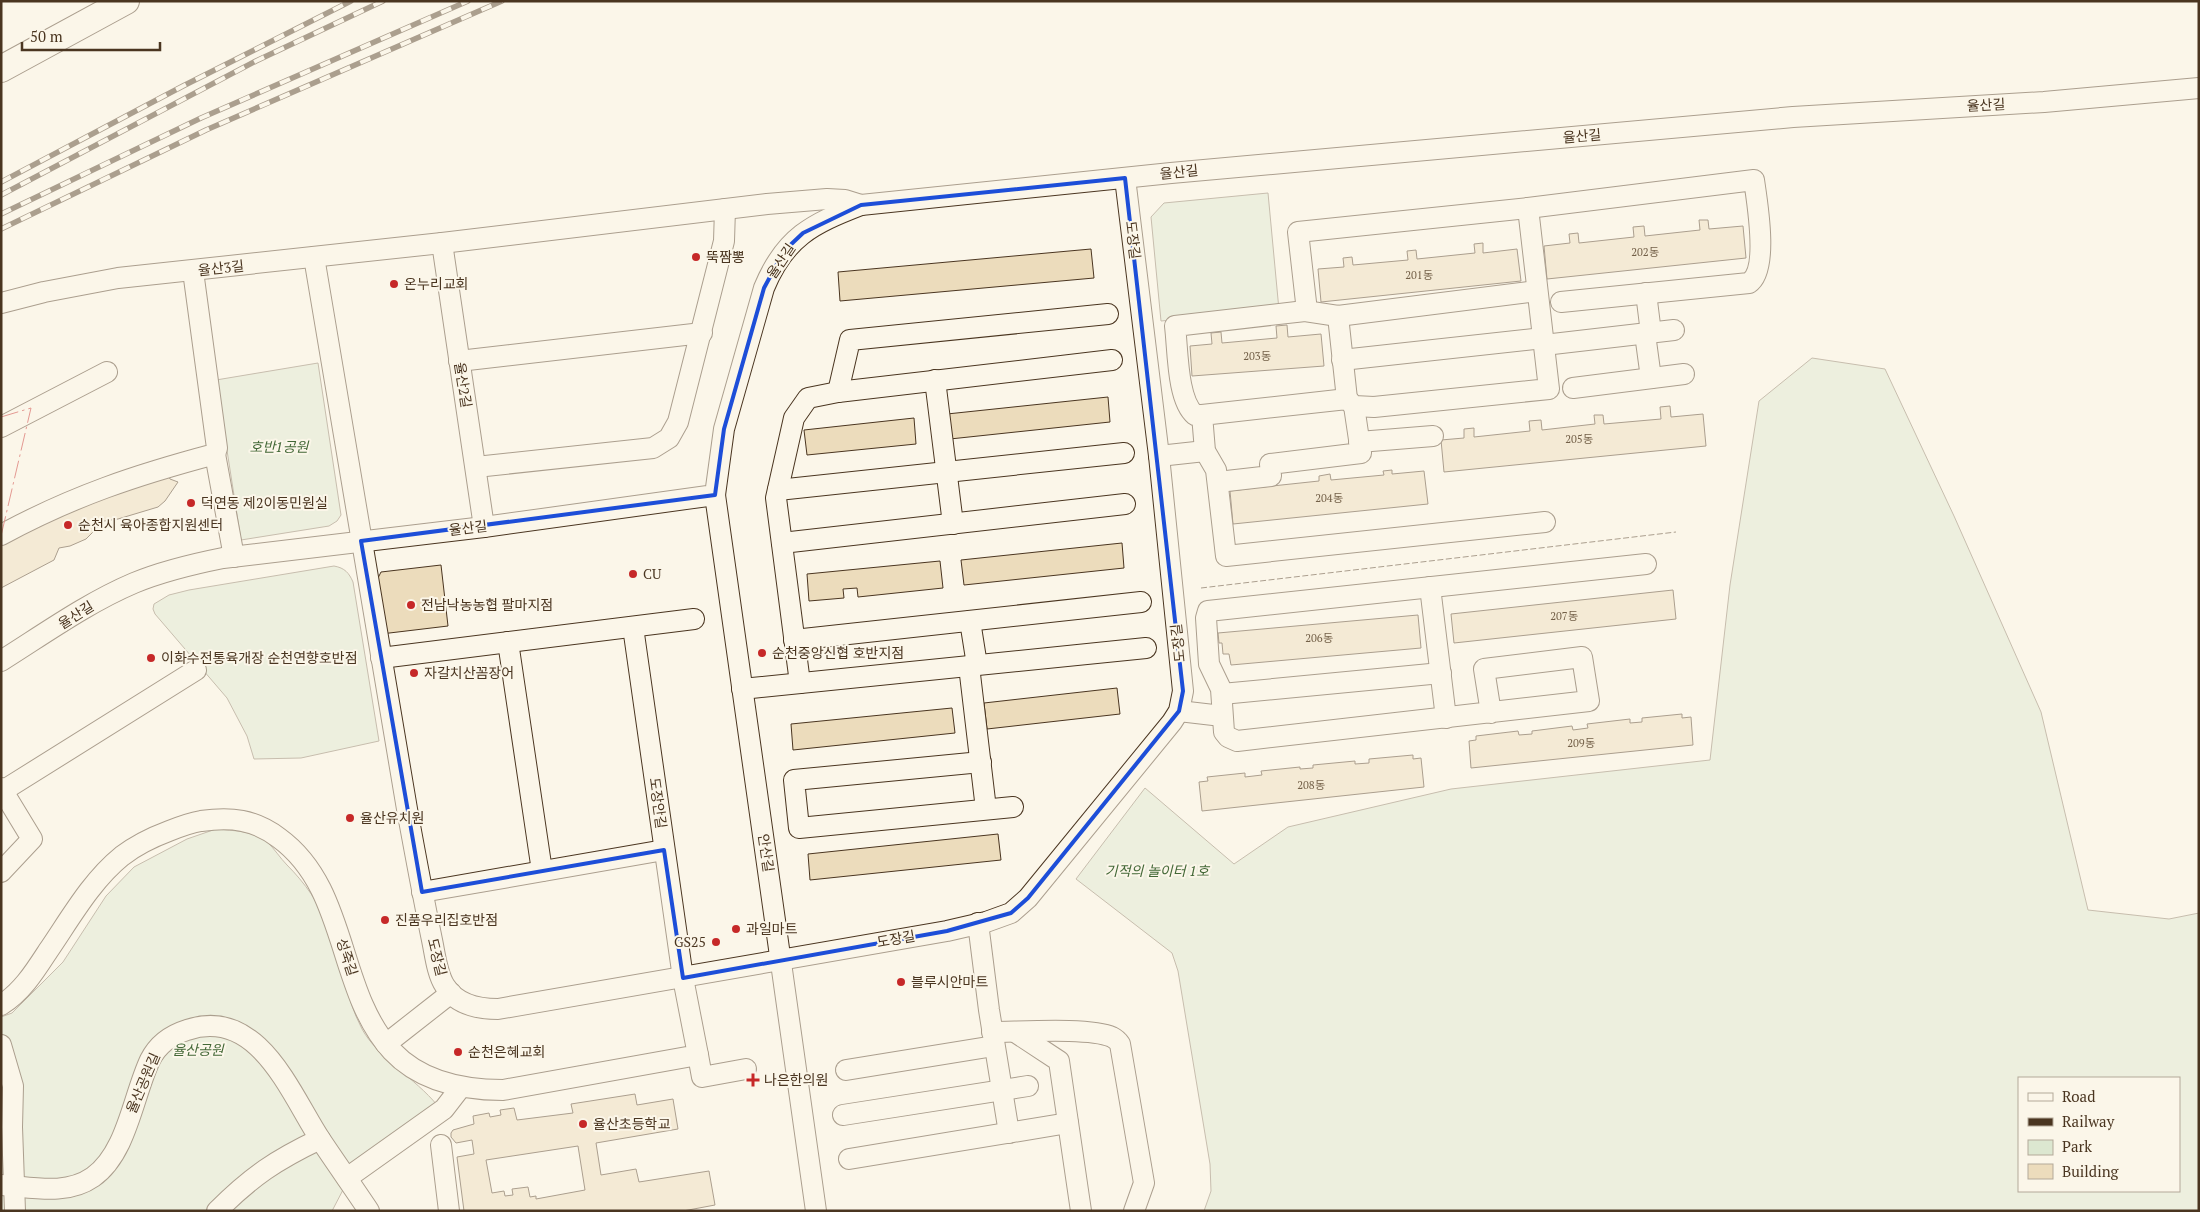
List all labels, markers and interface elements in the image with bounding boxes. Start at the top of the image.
scale bar [22,20,160,52]
text: 50 m [30,26,63,46]
street label: 율산길 [1966,94,2006,115]
street label: 율산길 [1562,124,1602,147]
street label: 율산길 [1159,160,1199,183]
street label: 도장길 [1122,220,1145,260]
street label: 율산길 [762,239,799,282]
house number: 202동 [1631,245,1659,259]
place label: 뚝짬뽕 [706,247,745,266]
marker: 뚝짬뽕 [690,251,702,263]
street label: 율산3길 [197,256,245,279]
house number: 201동 [1405,268,1433,282]
place label: 온누리교회 [404,274,468,293]
marker: 온누리교회 [388,278,400,290]
house number: 203동 [1243,349,1271,363]
street label: 율산2길 [451,361,476,409]
house number: 205동 [1565,432,1593,446]
park label: 호반1공원 [250,437,310,456]
house number: 204동 [1315,491,1343,505]
place label: 덕연동 제2이동민원실 [201,493,328,512]
marker: 덕연동 제2이동민원실 [185,497,197,509]
place label: 순천시 육아종합지원센터 [78,515,223,534]
street label: 율산길 [448,516,488,539]
marker: 순천시 육아종합지원센터 [62,519,74,531]
place label: CU [643,564,662,583]
marker: CU [627,568,639,580]
place label: 전남낙농농협 팔마지점 [421,595,553,614]
street label: 율산길 [54,596,97,633]
marker: 전남낙농농협 팔마지점 [405,599,417,611]
house number: 207동 [1550,609,1578,623]
street label: 도장길 [1166,623,1189,663]
house number: 206동 [1305,631,1333,645]
place label: 순천중앙신협 호반지점 [772,643,904,662]
marker: 순천중앙신협 호반지점 [756,647,768,659]
place label: 이화수전통육개장 순천연향호반점 [161,648,358,667]
marker: 이화수전통육개장 순천연향호반점 [145,652,157,664]
place label: 자갈치산꼼장어 [424,663,514,682]
marker: 자갈치산꼼장어 [408,667,420,679]
house number: 209동 [1567,736,1595,750]
street label: 도장안길 [646,776,671,830]
house number: 208동 [1297,778,1325,792]
place label: 율산유치원 [360,808,424,827]
marker: 율산유치원 [344,812,356,824]
street label: 안산길 [754,832,779,873]
park label: 기적의 놀이터 1호 [1105,861,1210,880]
place label: 진품우리집호반점 [395,910,498,929]
marker: 진품우리집호반점 [379,914,391,926]
place label: 과일마트 [746,919,798,938]
marker: 과일마트 [730,923,742,935]
street label: 도장길 [875,926,917,951]
place label: GS25 [674,932,706,951]
street label: 성죽길 [332,936,362,978]
street label: 도장길 [424,936,451,978]
marker: GS25 [710,936,722,948]
place label: 블루시안마트 [911,972,988,991]
marker: 블루시안마트 [895,976,907,988]
park label: 율산공원 [172,1040,225,1059]
place label: 순천은혜교회 [468,1042,545,1061]
marker: 순천은혜교회 [452,1046,464,1058]
street label: 율산공원길 [121,1049,164,1116]
place label: 나은한의원 [764,1070,828,1089]
marker: 나은한의원 [746,1073,760,1087]
legend [2018,1077,2180,1192]
text: Road [2062,1086,2095,1106]
text: Railway [2062,1111,2115,1131]
place label: 율산초등학교 [593,1114,670,1133]
marker: 율산초등학교 [577,1118,589,1130]
text: Park [2062,1136,2092,1156]
text: Building [2062,1161,2120,1181]

